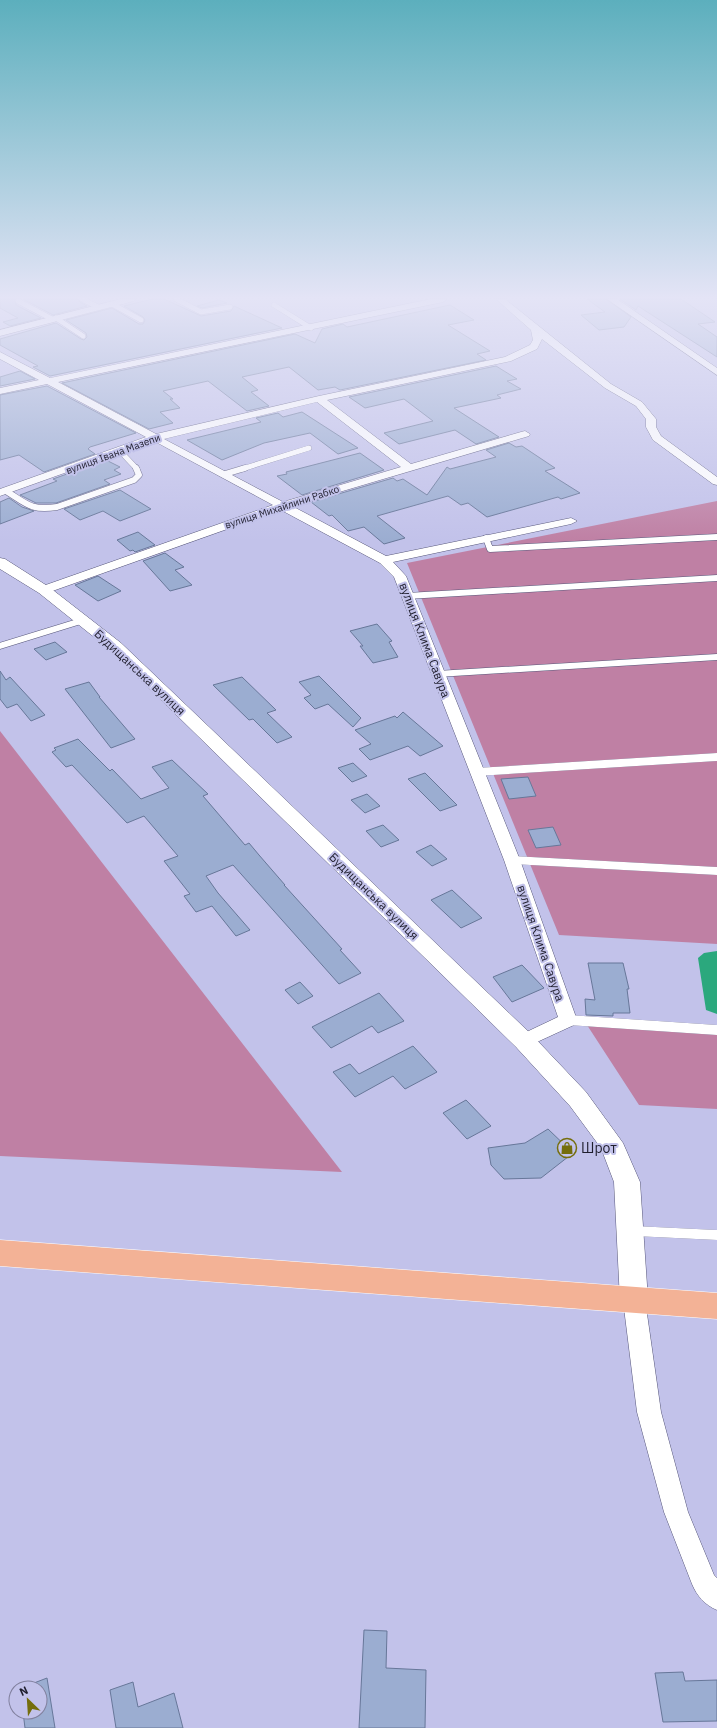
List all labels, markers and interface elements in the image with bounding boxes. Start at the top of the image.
street label: вулиця Івана Мазепи [64,431,162,477]
street label: вулиця Михайлини Рабко [223,482,341,532]
street label: вулиця Клима Савура [396,580,454,700]
street label: Будищанська вулиця [91,626,189,718]
street label: Будищанська вулиця [326,849,422,943]
street label: вулиця Клима Савура [514,883,568,1004]
shop icon: Шрот [556,1137,578,1159]
place label: Шрот [581,1139,617,1157]
north arrow [8,1680,48,1720]
text: N [17,1683,30,1699]

